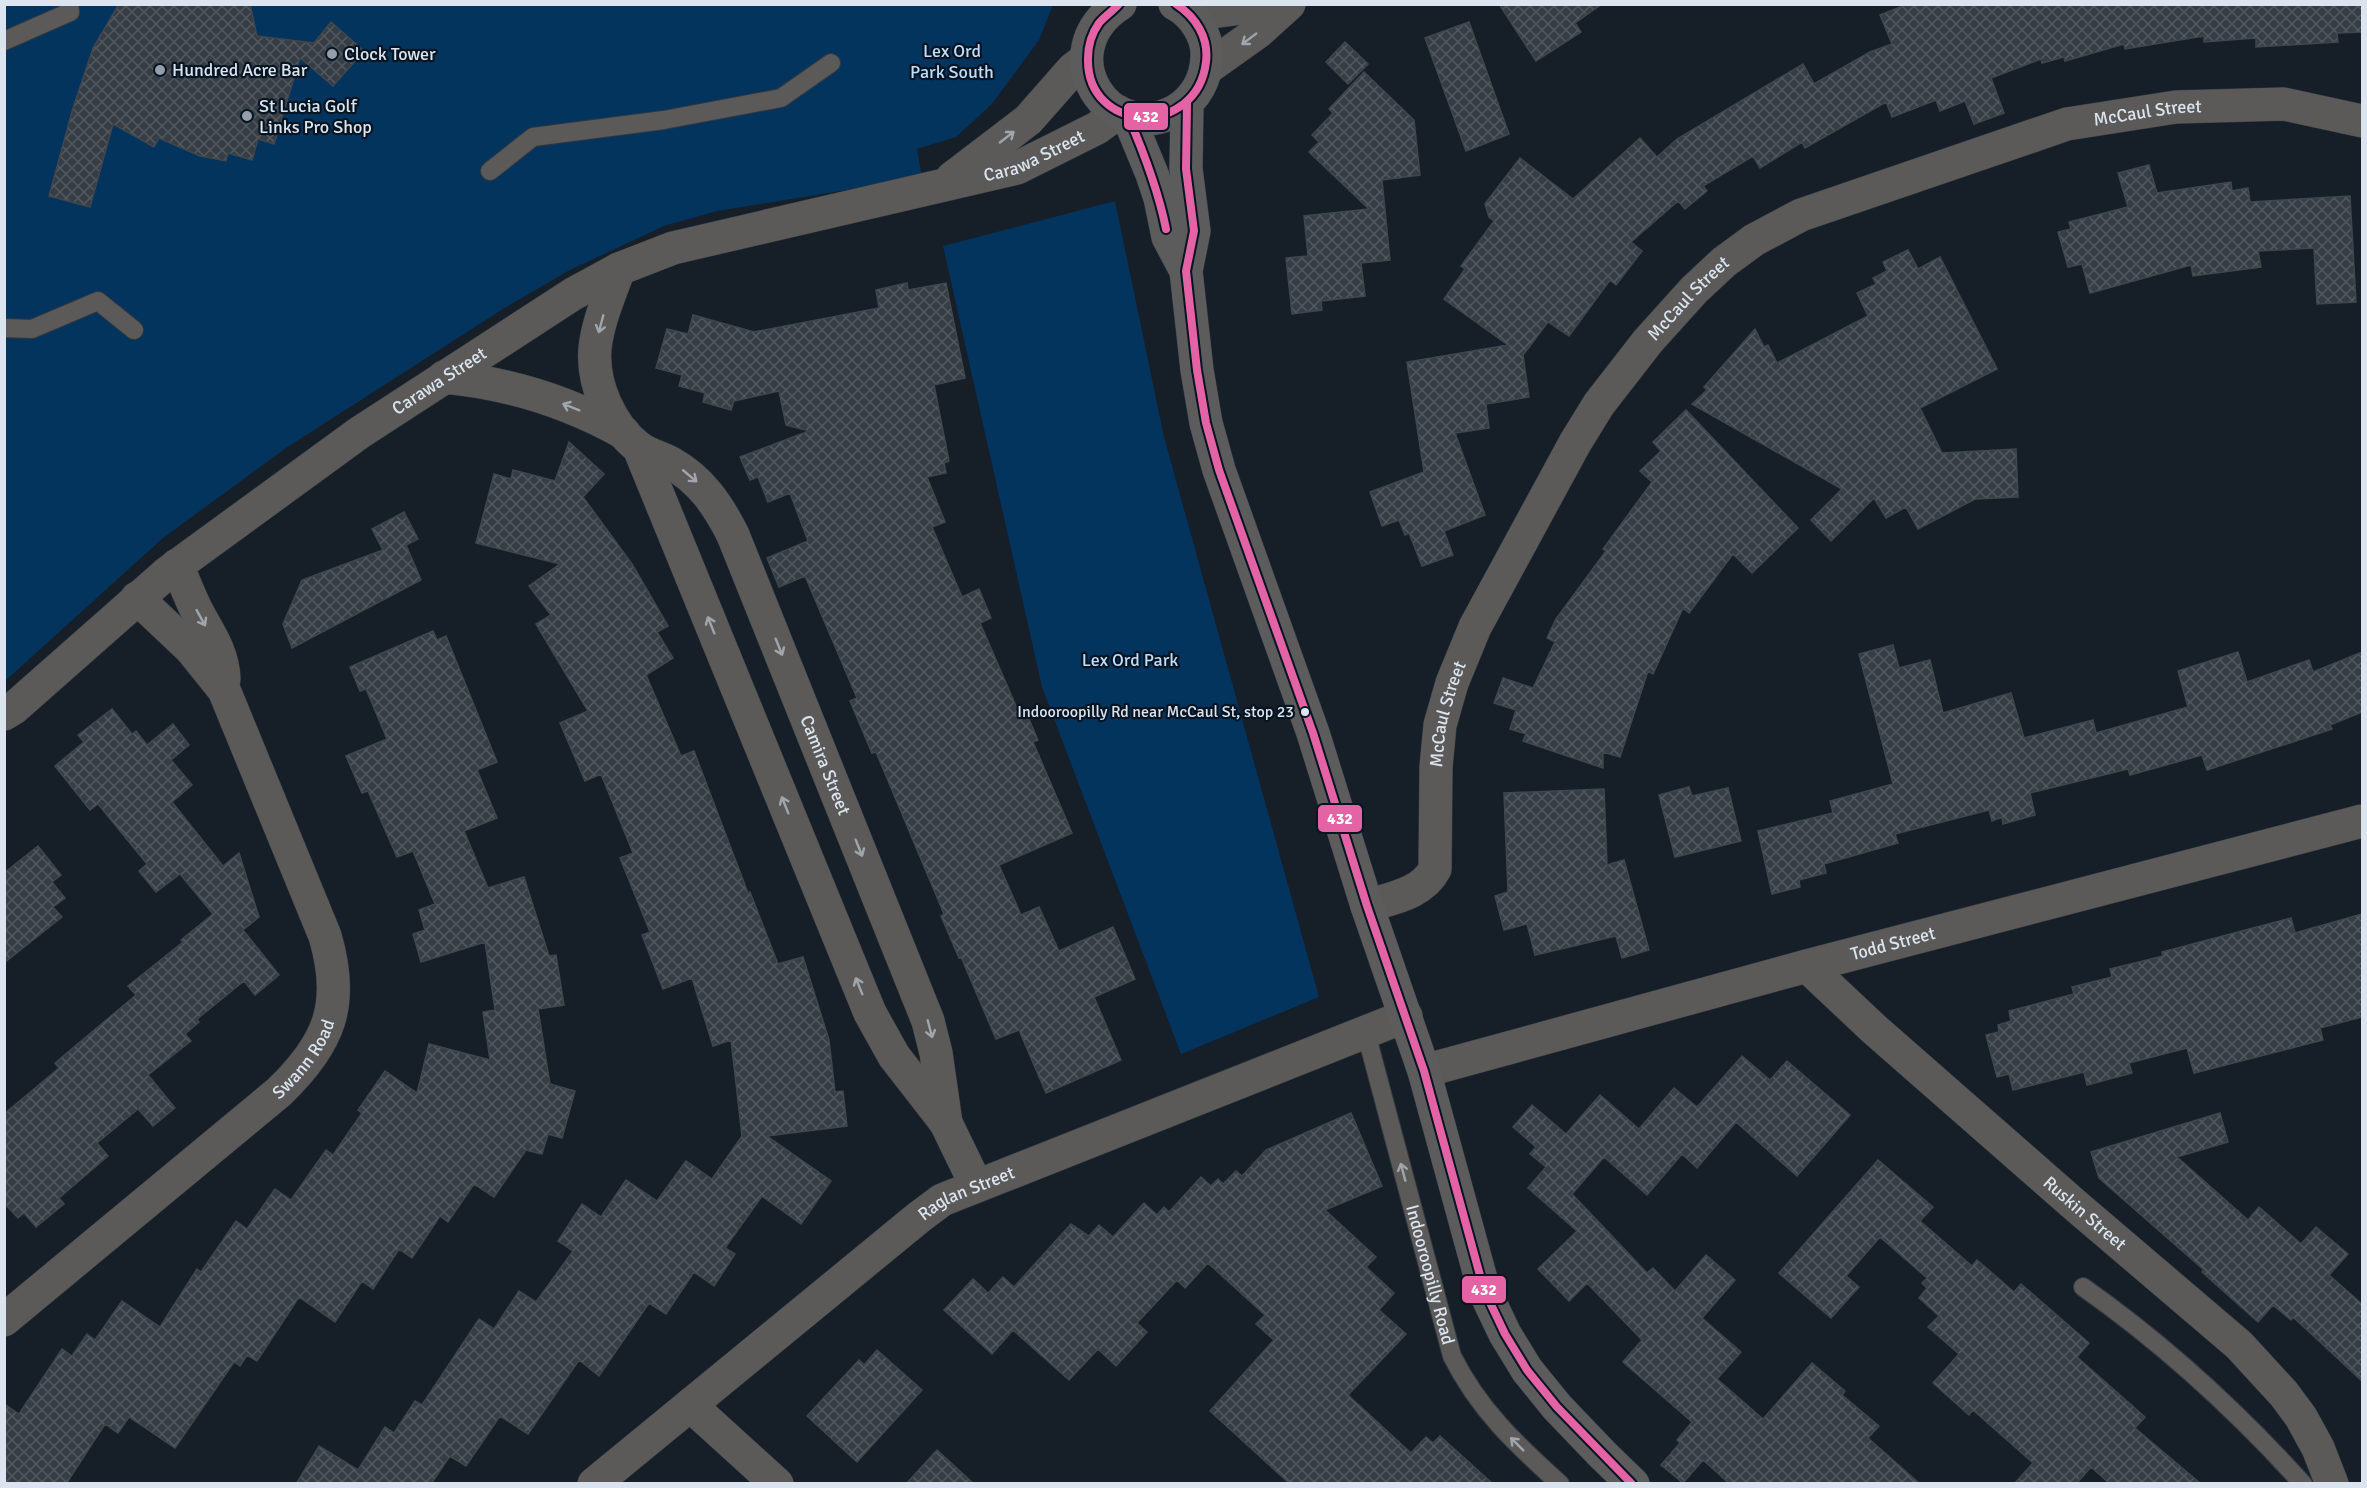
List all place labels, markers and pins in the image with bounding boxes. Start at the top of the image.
place label: Clock Tower [344,43,436,65]
marker: Clock Tower [325,47,339,61]
place label: Hundred Acre Bar [172,59,308,81]
marker: Hundred Acre Bar [153,63,167,77]
place label: St Lucia Golf Links Pro Shop [259,95,372,138]
marker: St Lucia Golf Links Pro Shop [240,109,254,123]
place label: Indooroopilly Rd near McCaul St, stop 23 [1017,702,1294,722]
marker: Indooroopilly Rd near McCaul St, stop 23 [1299,706,1311,718]

